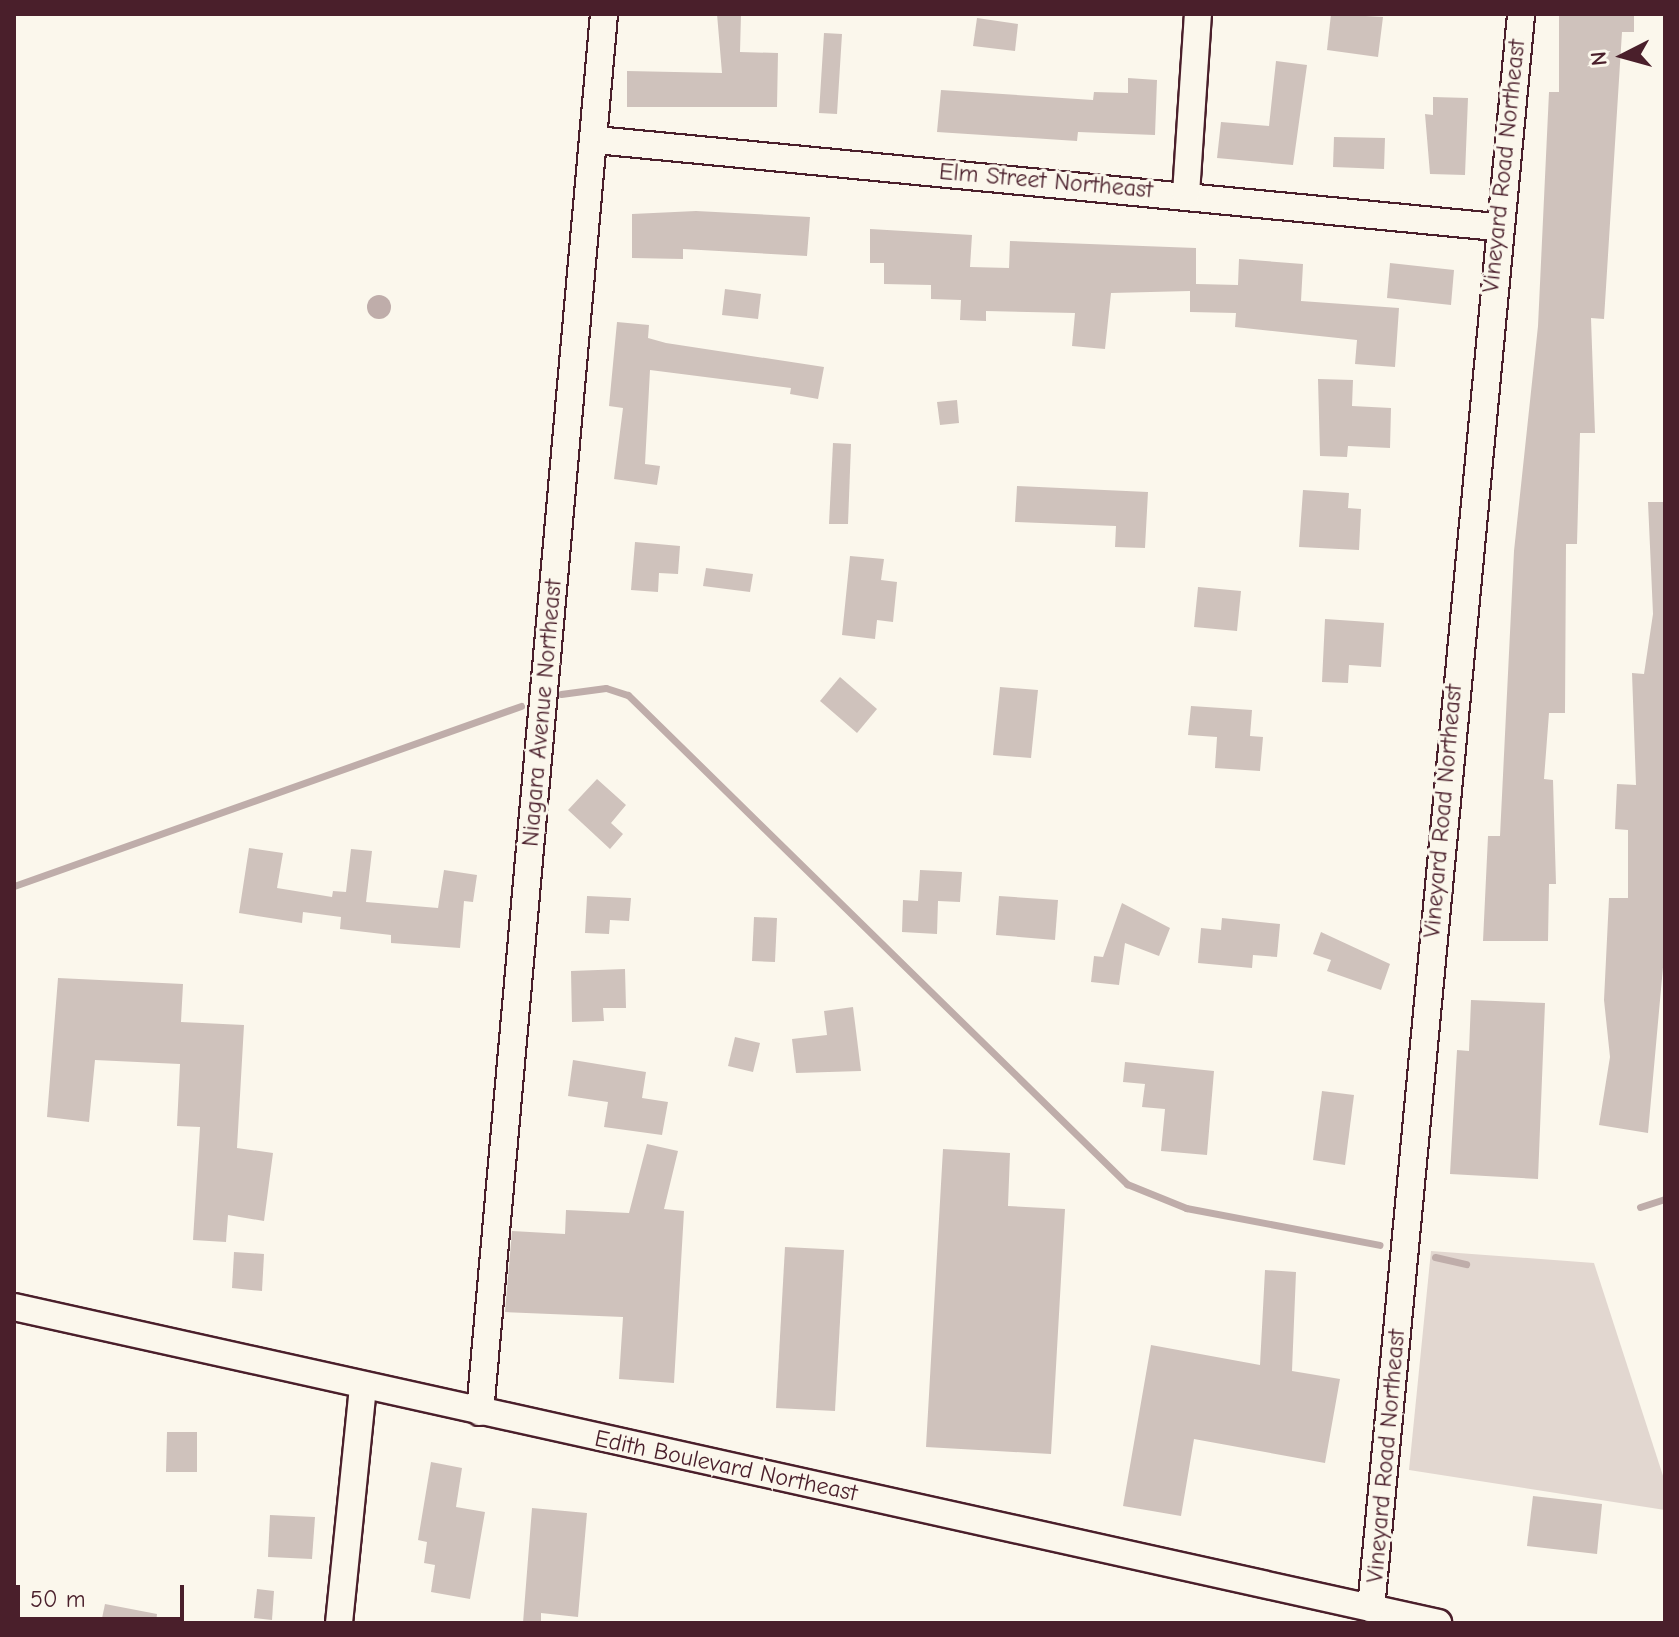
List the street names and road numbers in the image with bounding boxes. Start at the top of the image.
street label: Vineyard Road Northeast [1476,38,1532,294]
street label: Elm Street Northeast [938,157,1154,205]
street label: Niagara Avenue Northeast [516,578,568,848]
street label: Vineyard Road Northeast [1418,683,1468,939]
street label: Vineyard Road Northeast [1361,1328,1411,1584]
street label: Edith Boulevard Northeast [592,1424,860,1508]

